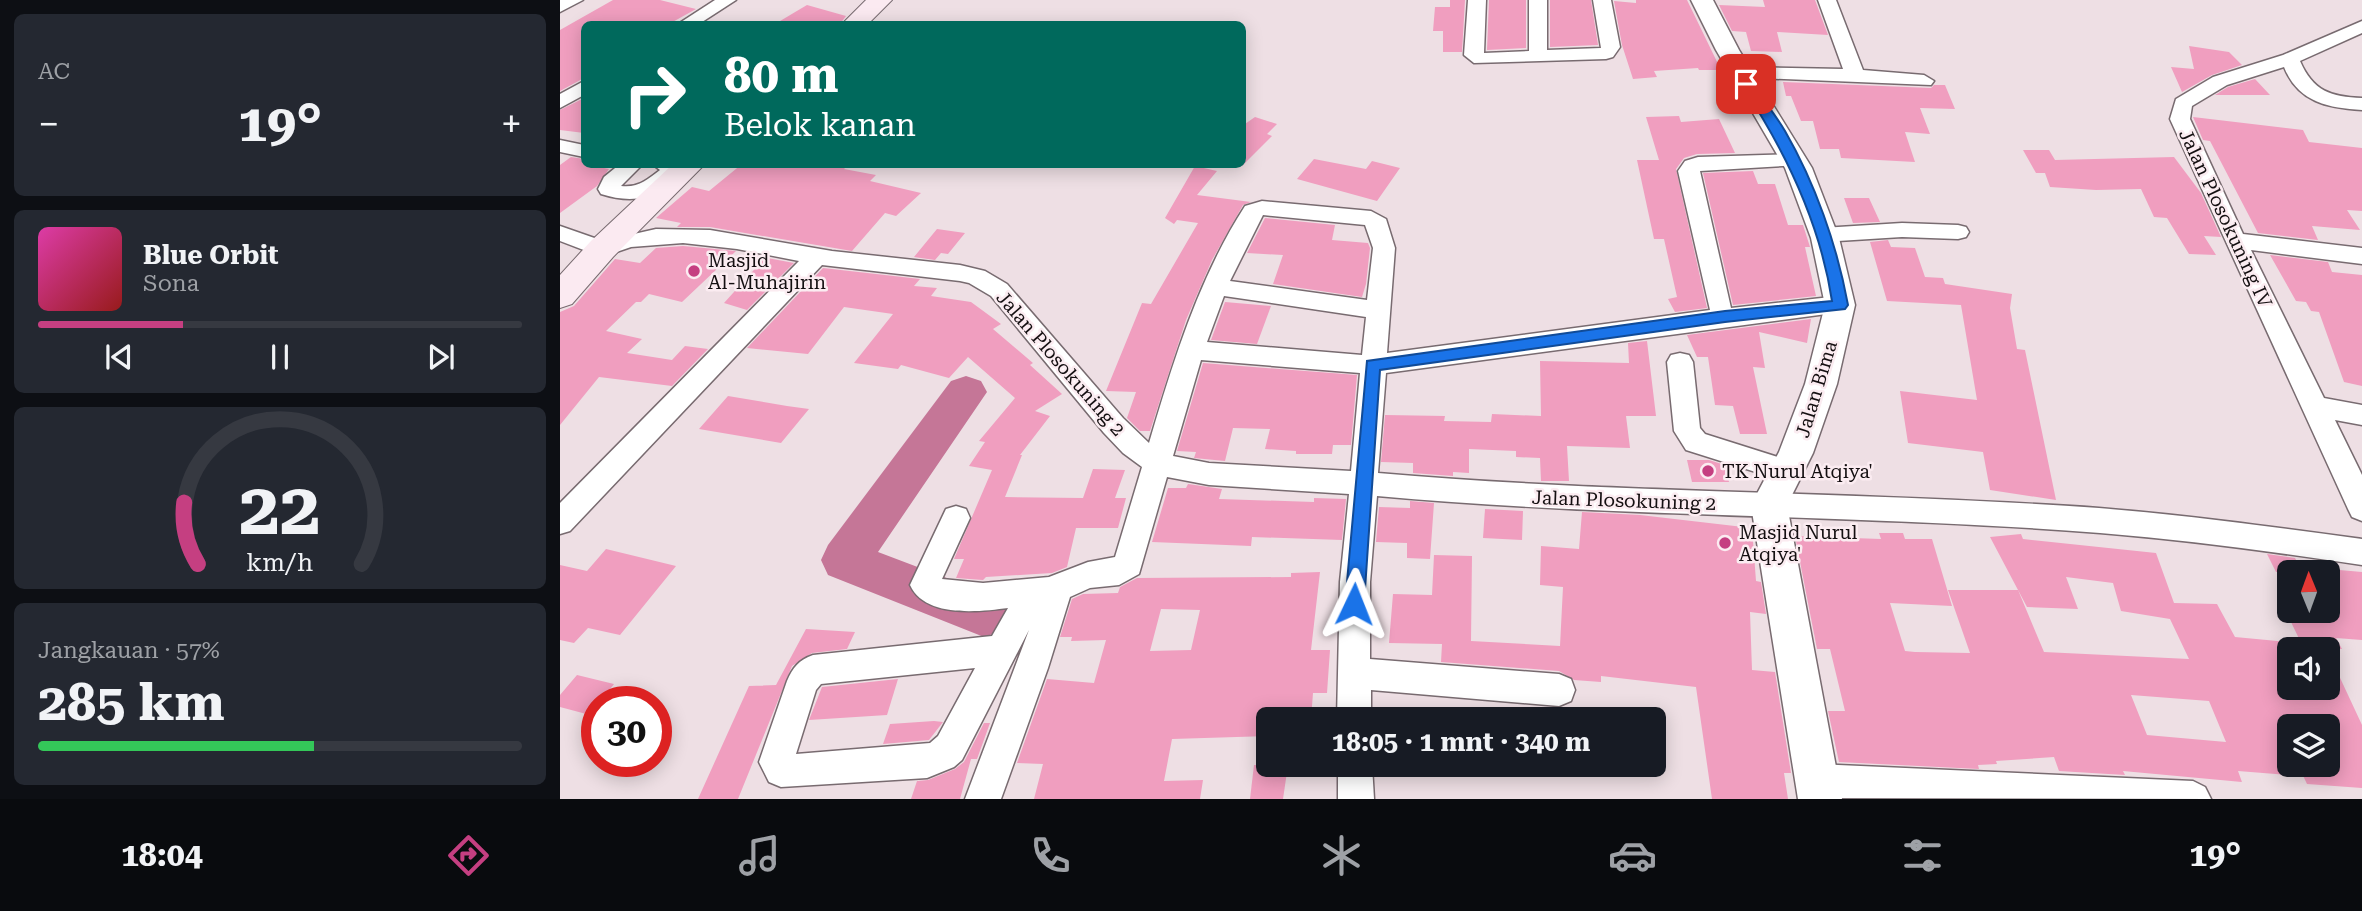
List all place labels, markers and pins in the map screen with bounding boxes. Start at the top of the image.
pin [1716,54,1776,114]
place label: Masjid Al-Muhajirin [708,249,826,294]
marker: Masjid Al-Muhajirin [686,263,702,279]
place label: TK Nurul Atqiya' [1722,460,1873,483]
marker: TK Nurul Atqiya' [1700,463,1716,479]
place label: Masjid Nurul Atqiya' [1739,521,1857,566]
marker: Masjid Nurul Atqiya' [1717,535,1733,551]

